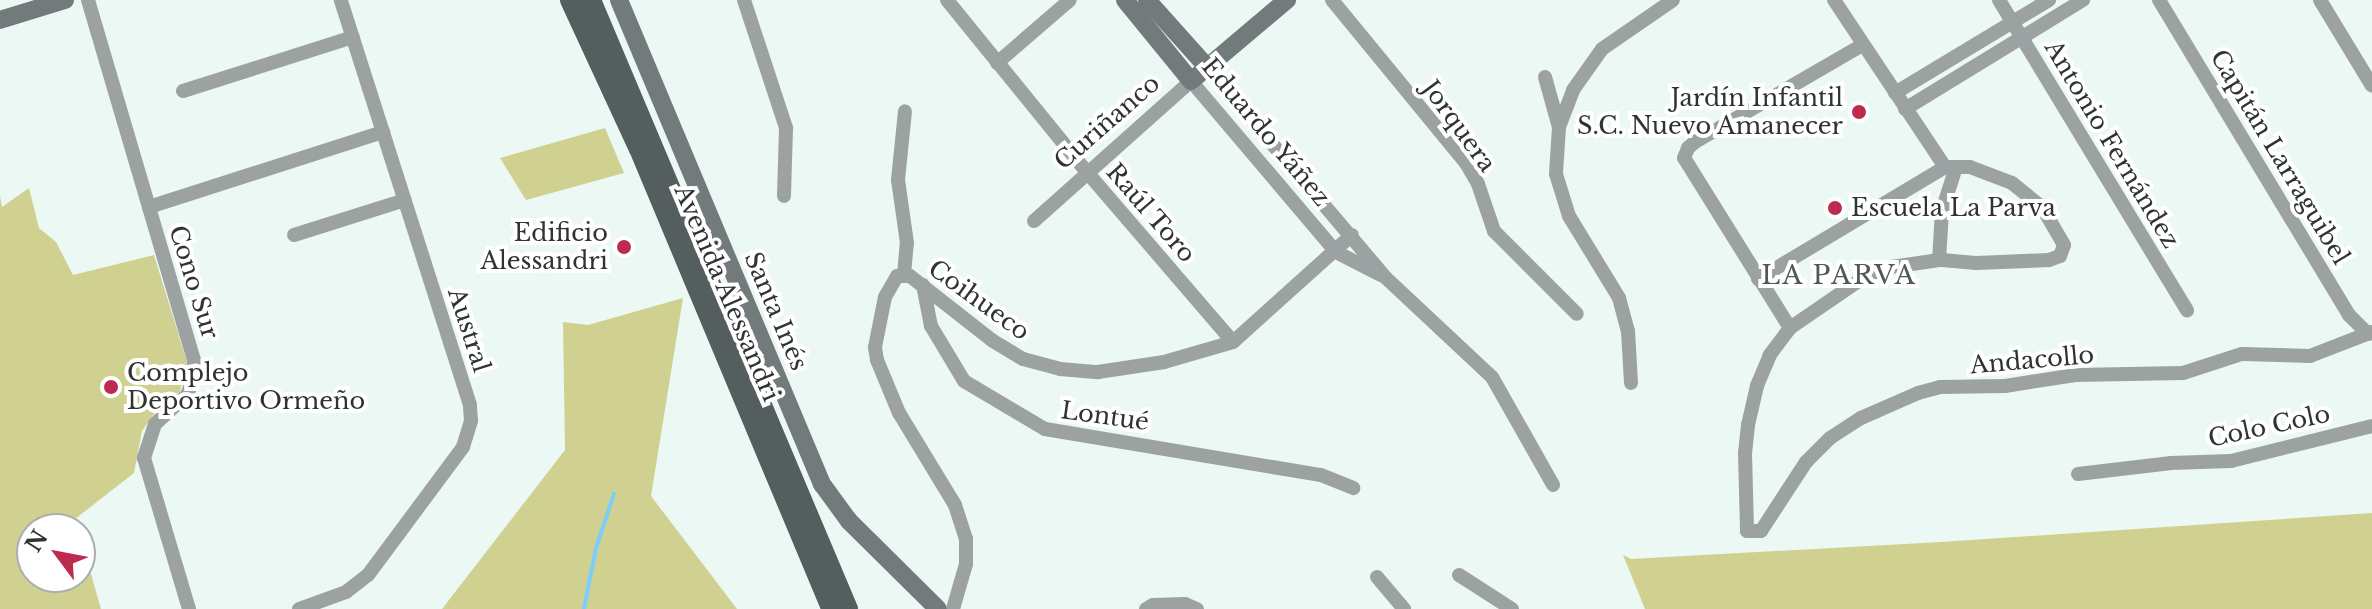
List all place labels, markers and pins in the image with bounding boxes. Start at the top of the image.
place label: Jardín Infantil S.C. Nuevo Amanecer [1576,84,1843,140]
marker: Jardín Infantil S.C. Nuevo Amanecer [1850,103,1868,121]
place label: Escuela La Parva [1851,194,2056,222]
marker: Escuela La Parva [1826,199,1844,217]
place label: Edificio Alessandri [480,219,608,275]
marker: Edificio Alessandri [615,238,633,256]
place label: Complejo Deportivo Ormeño [127,359,365,415]
marker: Complejo Deportivo Ormeño [102,378,120,396]

